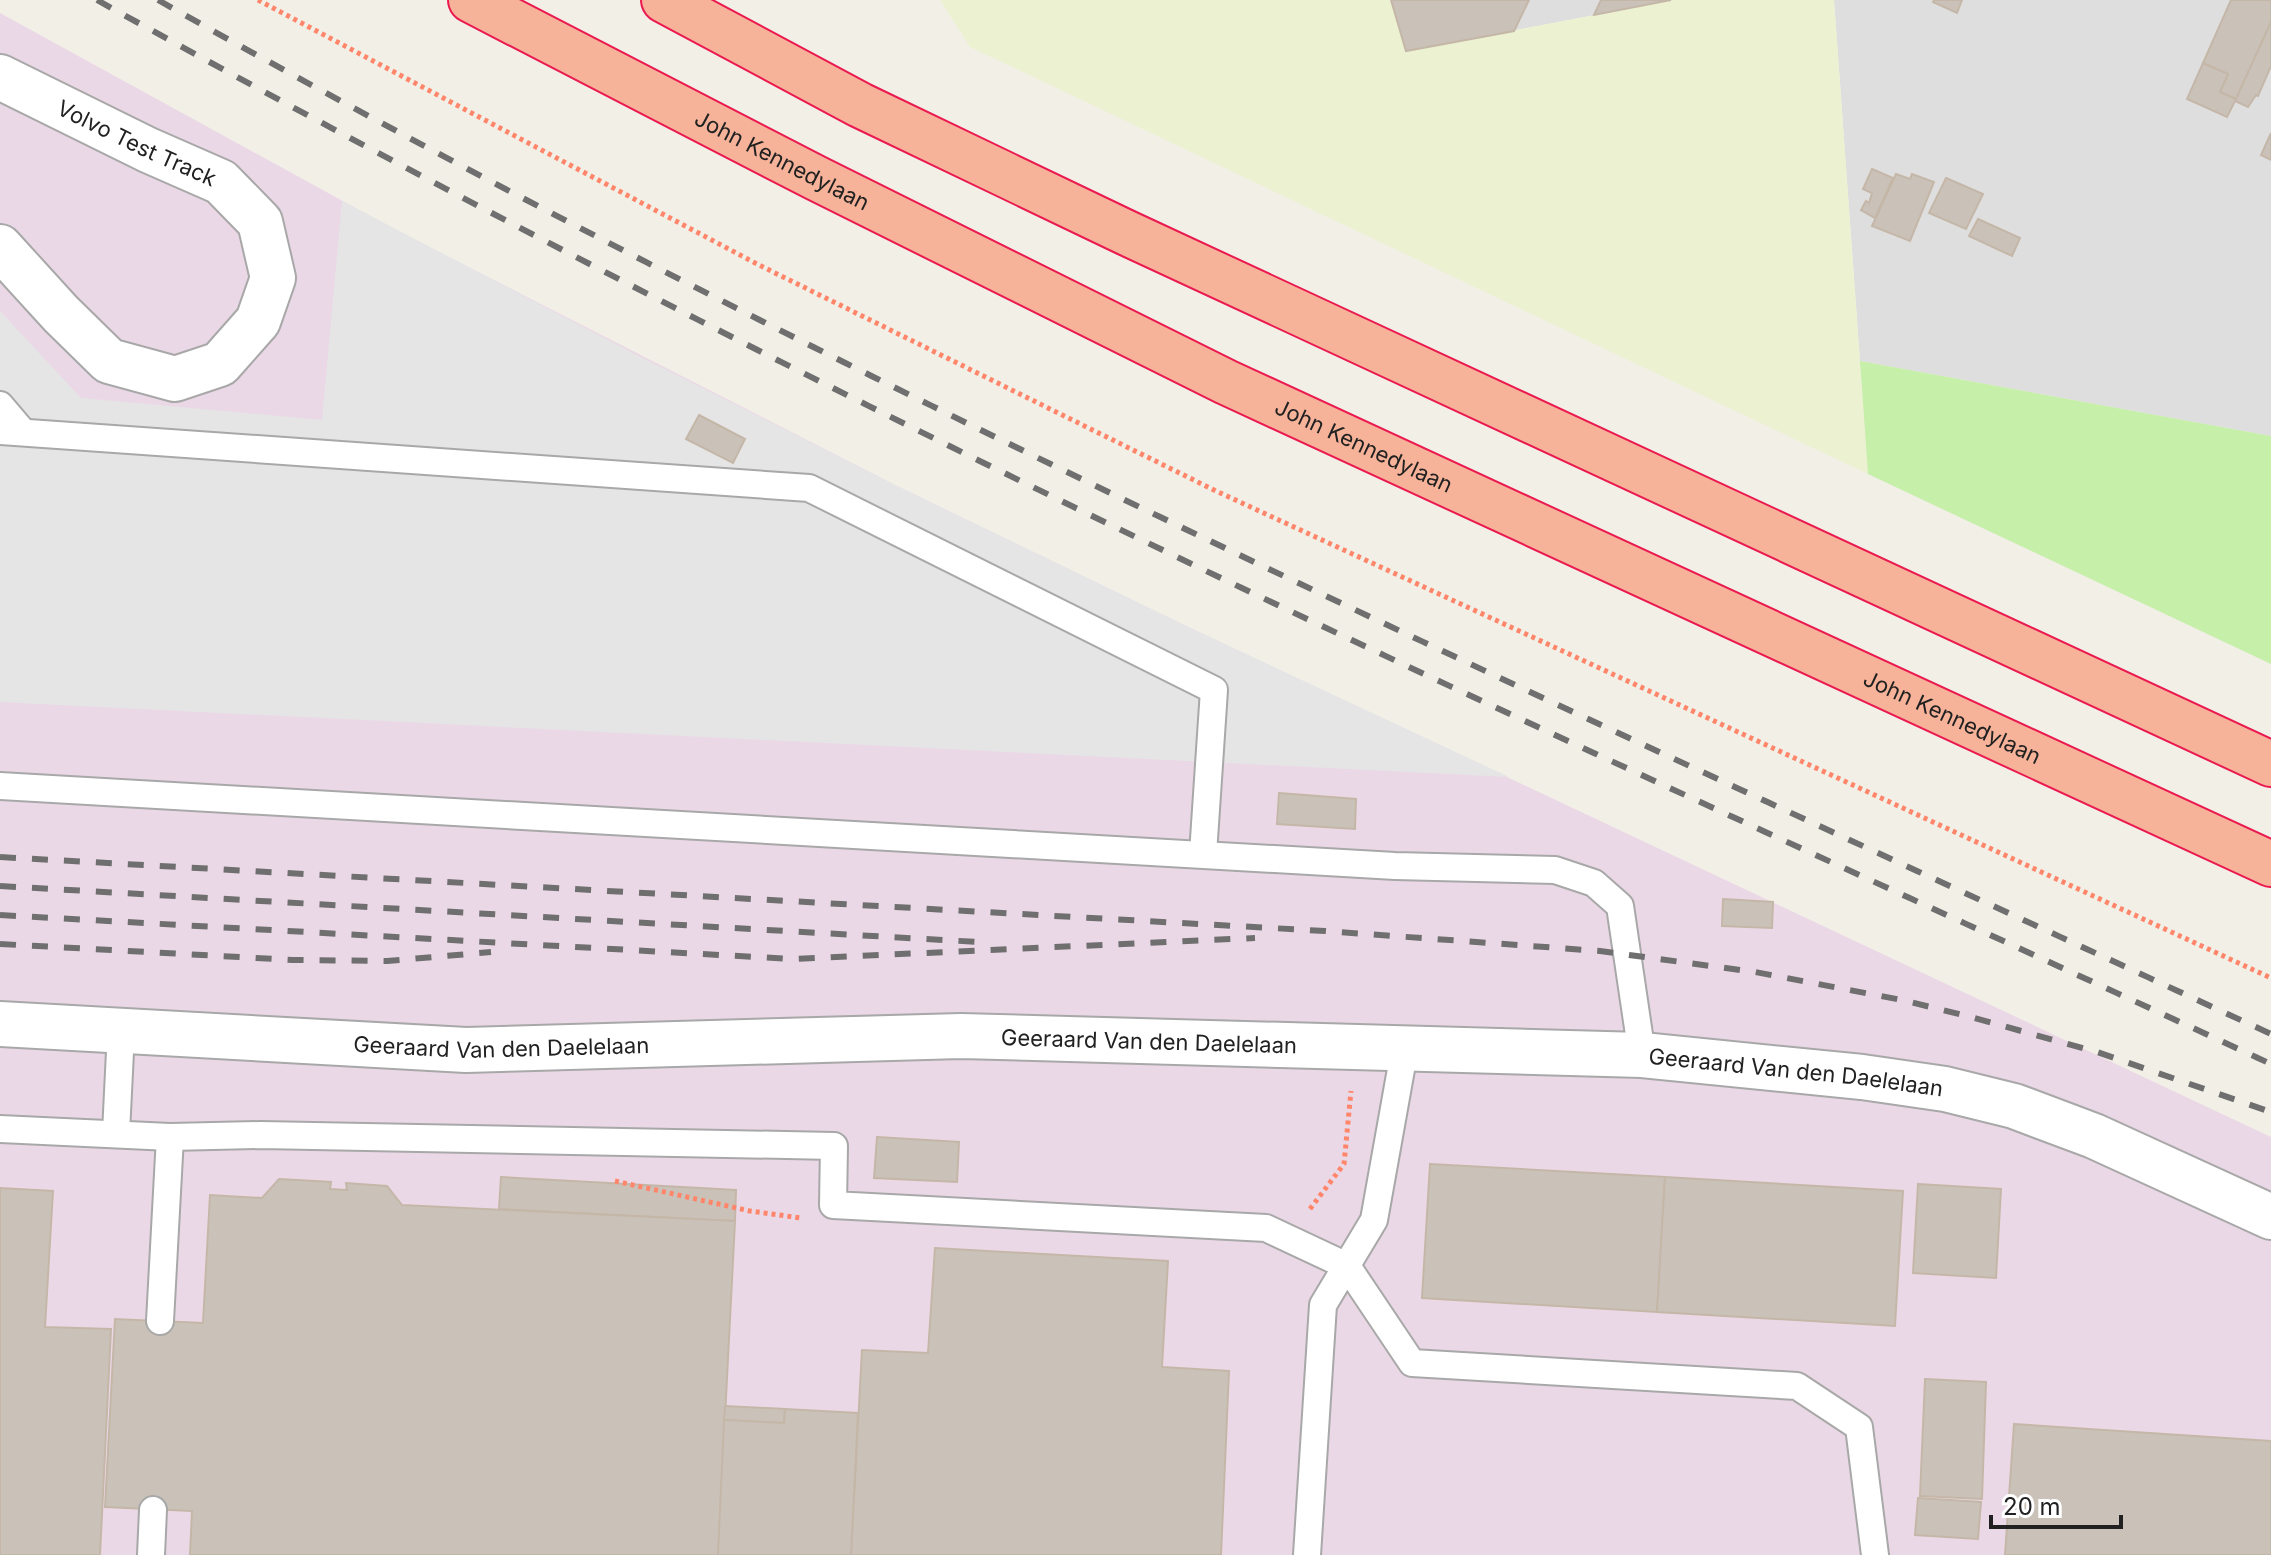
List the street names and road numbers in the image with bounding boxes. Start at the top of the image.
street label: Volvo Test Track [53,94,220,191]
street label: John Kennedylaan [690,105,874,216]
street label: John Kennedylaan [1271,393,1457,498]
street label: John Kennedylaan [1859,665,2045,769]
street label: Geeraard Van den Daelelaan [1001,1024,1297,1058]
street label: Geeraard Van den Daelelaan [353,1031,650,1063]
street label: Geeraard Van den Daelelaan [1647,1043,1945,1102]

